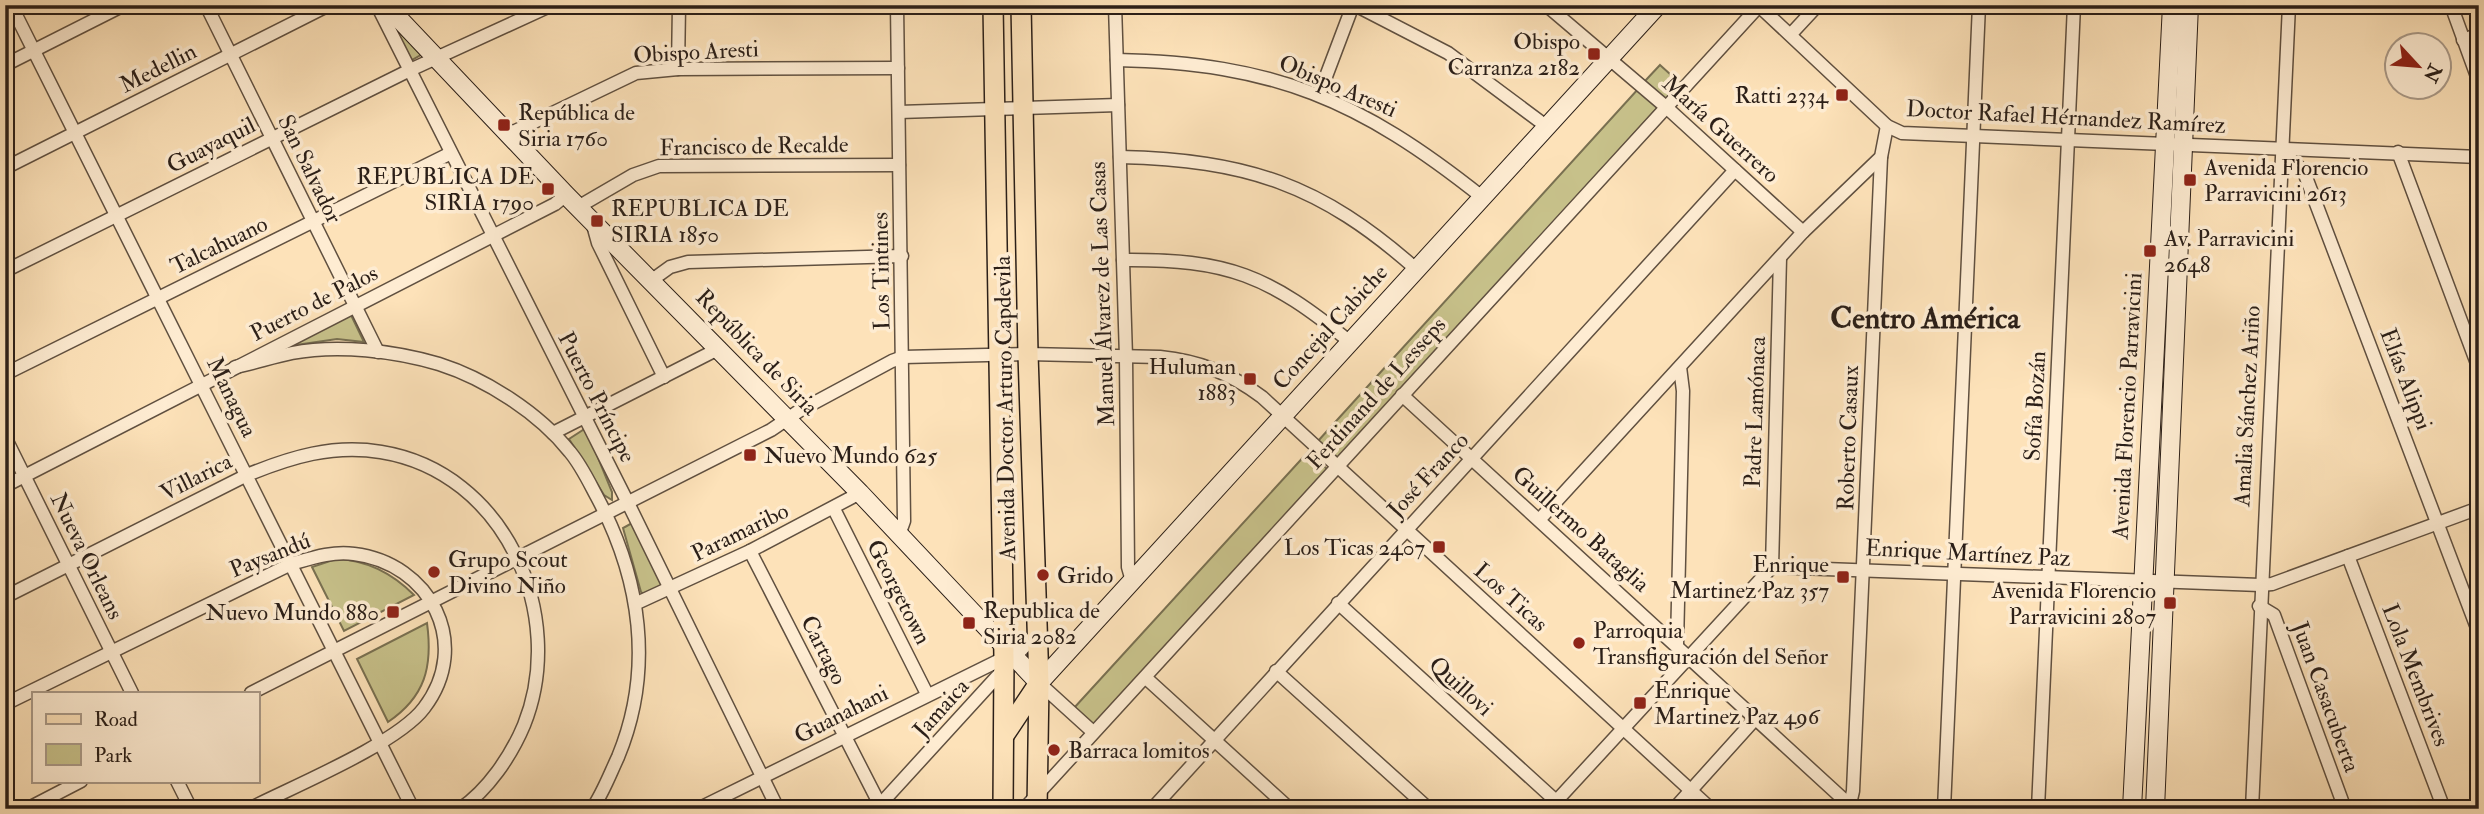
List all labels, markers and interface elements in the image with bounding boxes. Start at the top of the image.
place label: Obispo Carranza 2182 [1448,27,1580,82]
north arrow [2382,32,2452,102]
street label: Obispo Aresti [632,34,760,71]
street label: Medellin [115,36,201,100]
marker: Obispo Carranza 2182 [1586,46,1602,62]
street label: Obispo Aresti [1274,48,1402,125]
text: N [2417,59,2447,87]
street label: María Guerrero [1656,69,1786,189]
place label: Ratti 2334 [1735,81,1830,110]
marker: Ratti 2334 [1834,87,1850,103]
street label: Doctor Rafael Hérnandez Ramírez [1905,94,2227,140]
place label: República de Siria 1760 [518,98,635,153]
street label: Guayaquil [162,110,260,180]
street label: San Salvador [271,110,349,228]
marker: República de Siria 1760 [496,117,512,133]
street label: Francisco de Recalde [659,130,849,162]
place label: Avenida Florencio Parravicini 2613 [2203,153,2368,208]
street label: Manuel Álvarez de Las Casas [1083,161,1121,427]
place label: REPUBLICA DE SIRIA 1790 [356,162,534,217]
marker: Avenida Florencio Parravicini 2613 [2182,172,2198,188]
marker: REPUBLICA DE SIRIA 1790 [540,181,556,197]
place label: REPUBLICA DE SIRIA 1850 [611,194,789,249]
street label: Talcahuano [166,209,272,281]
street label: Los Tintines [865,212,897,330]
marker: REPUBLICA DE SIRIA 1850 [589,213,605,229]
place label: Av. Parravicini 2648 [2163,224,2295,279]
marker: Av. Parravicini 2648 [2142,243,2158,259]
street label: Avenida Doctor Arturo Capdevila [988,255,1023,562]
street label: Puerto de Palos [245,258,383,348]
street label: Concejal Cabiche [1266,258,1394,396]
street label: Avenida Florencio Parravicini [2105,272,2148,541]
street label: República de Siria [689,283,825,422]
district label: Centro América [1830,300,2021,337]
street label: Amalia Sánchez Ariño [2227,305,2267,508]
street label: Ferdinand de Lesseps [1300,311,1453,476]
street label: Elías Alippi [2372,324,2439,434]
street label: Puerto Príncipe [551,327,643,468]
street label: Padre Lamónaca [1738,335,1772,488]
street label: Sofía Bozán [2018,350,2052,462]
street label: Managua [200,352,264,442]
place label: Huluman 1883 [1149,352,1236,407]
street label: Roberto Casaux [1831,365,1865,511]
marker: Huluman 1883 [1242,371,1258,387]
street label: José Franco [1380,426,1475,524]
place label: Nuevo Mundo 625 [764,441,937,470]
street label: Villarica [155,446,237,507]
marker: Nuevo Mundo 625 [742,447,758,463]
street label: Guillermo Bataglia [1506,460,1656,599]
street label: Nueva Orleans [44,488,130,624]
street label: Paramaribo [687,496,793,568]
street label: Paysandú [225,526,315,584]
place label: Los Ticas 2407 [1284,533,1425,562]
street label: Enrique Martínez Paz [1864,533,2072,573]
street label: Georgetown [860,535,938,649]
marker: Los Ticas 2407 [1431,539,1447,555]
place label: Grupo Scout Divino Niño [448,545,568,600]
place label: Enrique Martinez Paz 357 [1670,550,1829,605]
street label: Los Ticas [1468,556,1554,638]
place label: Grido [1057,561,1113,590]
marker: Grupo Scout Divino Niño [426,564,442,580]
marker: Grido [1035,567,1051,583]
marker: Enrique Martinez Paz 357 [1835,569,1851,585]
place label: Avenida Florencio Parravicini 2807 [1991,576,2156,631]
marker: Avenida Florencio Parravicini 2807 [2162,595,2178,611]
place label: Republica de Siria 2082 [983,596,1100,651]
place label: Nuevo Mundo 880 [206,598,379,627]
street label: Lola Membrives [2376,600,2456,750]
marker: Nuevo Mundo 880 [385,604,401,620]
street label: Cartago [794,610,854,690]
marker: Republica de Siria 2082 [961,615,977,631]
place label: Parroquia Transfiguración del Señor [1593,616,1828,671]
street label: Juan Casacuberta [2285,617,2367,777]
marker: Parroquia Transfiguración del Señor [1571,635,1587,651]
street label: Quillovi [1423,650,1499,722]
street label: Jamaica [906,672,976,745]
place label: Enrique Martinez Paz 496 [1654,676,1821,731]
street label: Guanahani [789,678,893,750]
legend [32,692,259,782]
marker: Enrique Martinez Paz 496 [1632,695,1648,711]
text: Road [94,706,139,733]
place label: Barraca lomitos [1068,736,1210,765]
text: Park [94,742,132,769]
marker: Barraca lomitos [1046,742,1062,758]

